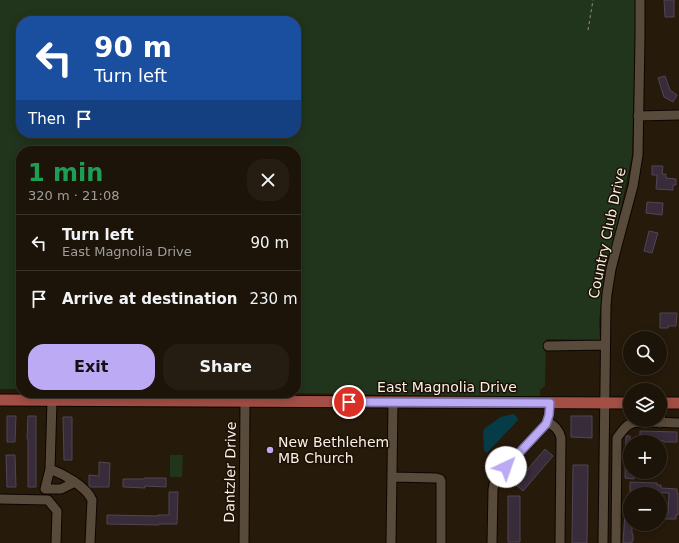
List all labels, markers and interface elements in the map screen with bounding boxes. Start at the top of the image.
text: 90 m [94,31,172,64]
icon: left [28,32,80,84]
text: Turn left [94,65,167,86]
icon: arrive [73,108,95,130]
text: Then [28,110,65,128]
text: 1 min [28,159,103,187]
button: close [247,159,289,201]
street label: Country Club Drive [585,166,629,300]
text: 320 m · 21:08 [28,188,119,203]
text: Turn left [62,226,134,244]
icon: left [28,232,50,254]
text: 90 m [251,234,289,252]
text: East Magnolia Drive [62,244,192,259]
icon: arrive [28,288,50,310]
text: Arrive at destination [62,290,237,308]
text: 230 m [249,290,298,308]
map controls [623,331,667,531]
button: search [623,331,667,375]
button: Exit [28,344,155,390]
button: Share [163,344,289,390]
street label: East Magnolia Drive [377,379,517,395]
button: layers [623,383,667,427]
pin [332,385,366,419]
icon: arrive [338,391,360,413]
street label: Dantzler Drive [221,421,239,523]
place label: New Bethlehem MB Church [278,434,389,466]
button: + [623,435,667,479]
marker: New Bethlehem MB Church [265,445,275,455]
position arrow [485,446,527,488]
button: − [623,487,667,531]

